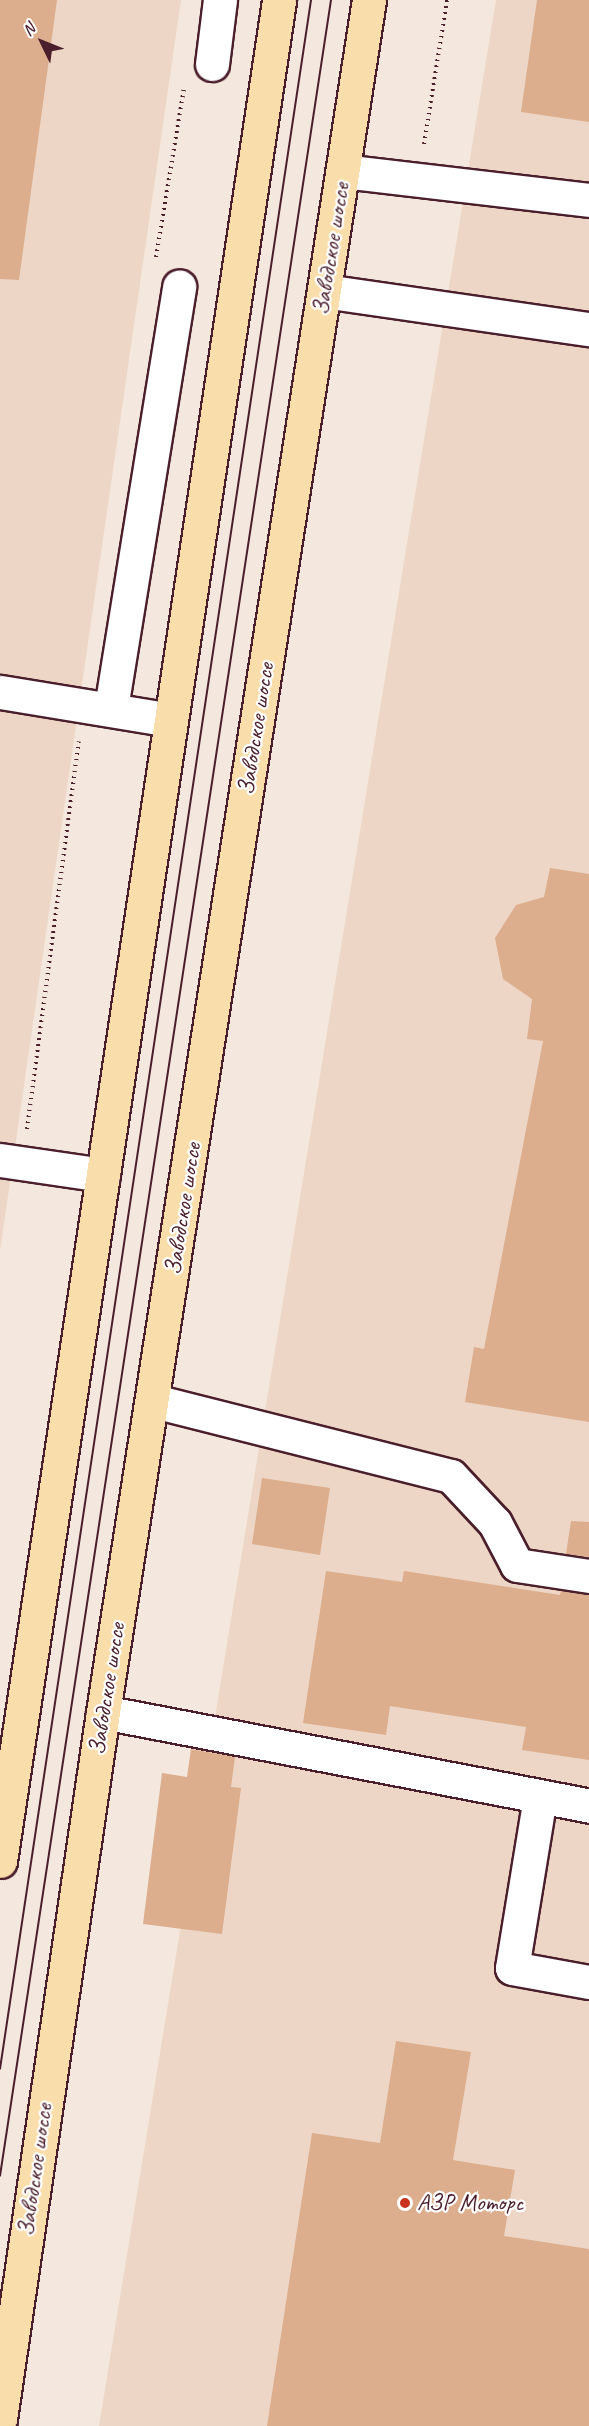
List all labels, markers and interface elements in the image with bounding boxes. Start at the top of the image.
north arrow [12,12,72,72]
text: N [18,19,40,40]
street label: Заводское шоссе [306,180,356,318]
street label: Заводское шоссе [231,660,281,798]
street label: Заводское шоссе [158,1140,208,1278]
street label: Заводское шоссе [82,1620,132,1758]
street label: Заводское шоссе [11,2101,59,2239]
place label: АЗР Моторс [417,2189,523,2217]
marker: АЗР Моторс [398,2196,412,2210]

